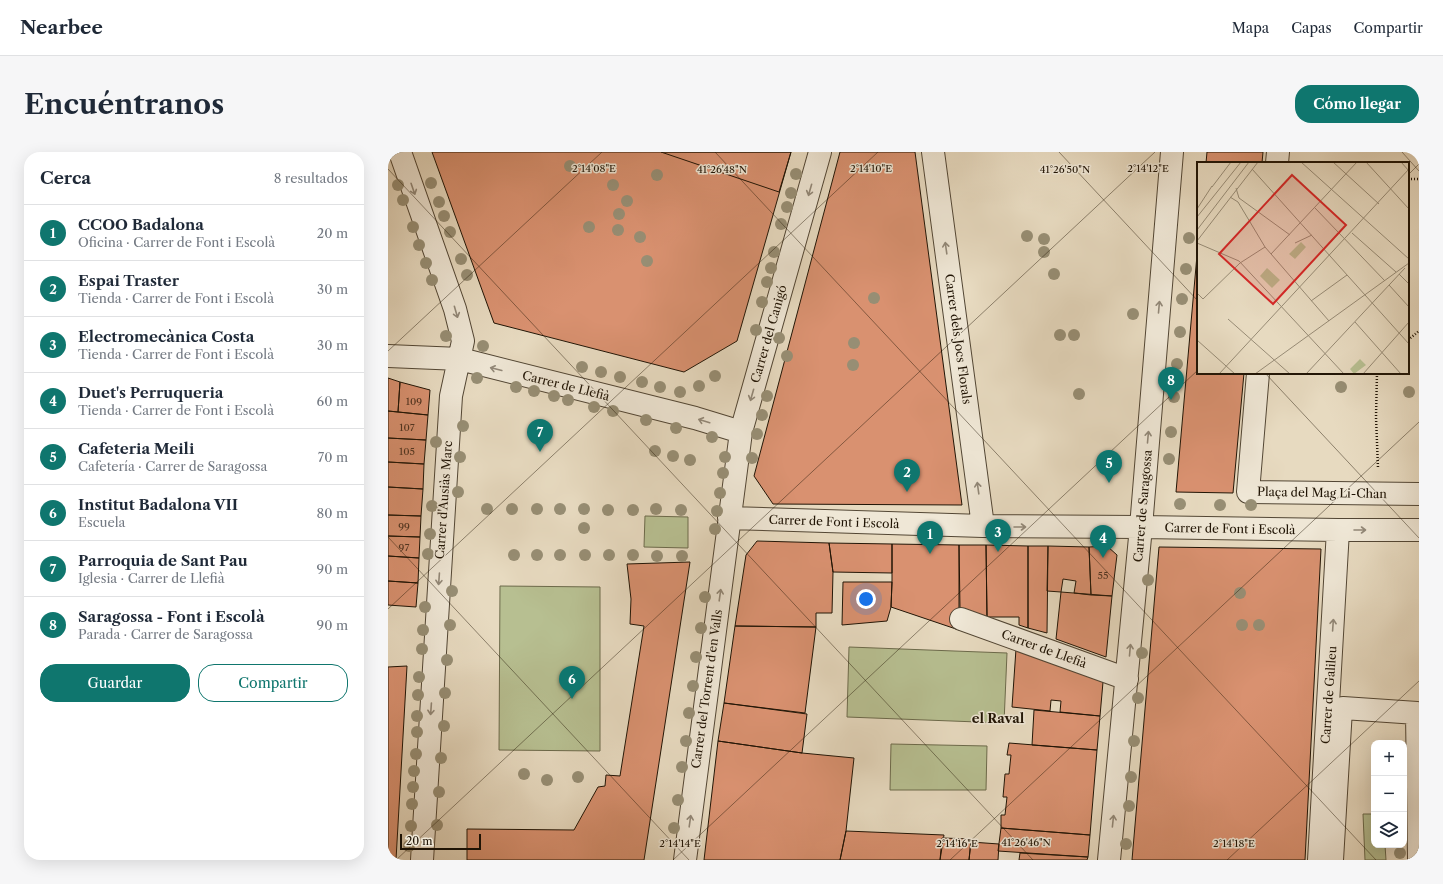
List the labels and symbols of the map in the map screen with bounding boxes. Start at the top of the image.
text: 2°14'08"E [572,162,616,175]
text: 2°14'10"E [850,162,892,175]
text: 2°14'12"E [1127,162,1169,175]
inset map [1197,162,1409,374]
text: 41°26'48"N [697,163,747,176]
text: 41°26'50"N [1040,163,1090,176]
one-way arrow [409,182,417,194]
one-way arrow [806,183,813,196]
one-way arrow [942,242,950,255]
street label: Carrer dels Jocs Florals [942,273,975,405]
street label: Carrer del Canigó [747,283,790,385]
one-way arrow [1155,301,1163,314]
one-way arrow [452,305,460,318]
one-way arrow [490,364,503,372]
street label: Carrer de Llefià [521,367,612,404]
pin: 8 [1158,367,1184,400]
one-way arrow [748,389,755,402]
house number: 109 [406,395,422,408]
one-way arrow [698,417,711,424]
pin: 7 [527,419,553,452]
house number: 107 [399,421,415,434]
one-way arrow [1144,431,1152,444]
street label: Carrer d'Ausiàs Marc [432,440,455,560]
house number: 105 [399,445,415,458]
street label: Carrer de Saragossa [1130,449,1155,563]
pin: 5 [1096,450,1122,483]
pin: 2 [894,459,920,492]
one-way arrow [974,482,982,495]
street label: Plaça del Mag Li-Chan [1257,484,1388,501]
street label: Carrer de Font i Escolà [768,512,900,531]
pin: 3 [985,519,1011,552]
house number: 99 [398,520,410,533]
street label: Carrer de Font i Escolà [1164,520,1296,537]
pin: 1 [917,521,943,554]
one-way arrow [1013,523,1026,531]
pin: 4 [1090,525,1116,558]
one-way arrow [1353,526,1366,534]
house number: 97 [399,541,409,554]
house number: 55 [1098,569,1108,582]
one-way arrow [436,572,443,585]
one-way arrow [716,589,724,602]
your location [856,589,876,609]
street label: Carrer del Torrent d'en Valls [688,608,725,769]
one-way arrow [1329,619,1337,632]
street label: Carrer de Llefià [1000,626,1089,671]
one-way arrow [1126,644,1134,657]
street label: Carrer de Galileu [1318,645,1339,745]
pin: 6 [559,666,585,699]
one-way arrow [428,702,435,715]
district label: el Raval [972,710,1025,726]
one-way arrow [686,815,694,828]
one-way arrow [1110,815,1117,828]
scale bar [400,832,481,851]
text: 41°26'46"N [1001,836,1051,849]
text: 2°14'14"E [659,837,701,850]
text: 2°14'16"E [936,837,978,850]
text: 2°14'18"E [1213,837,1255,850]

